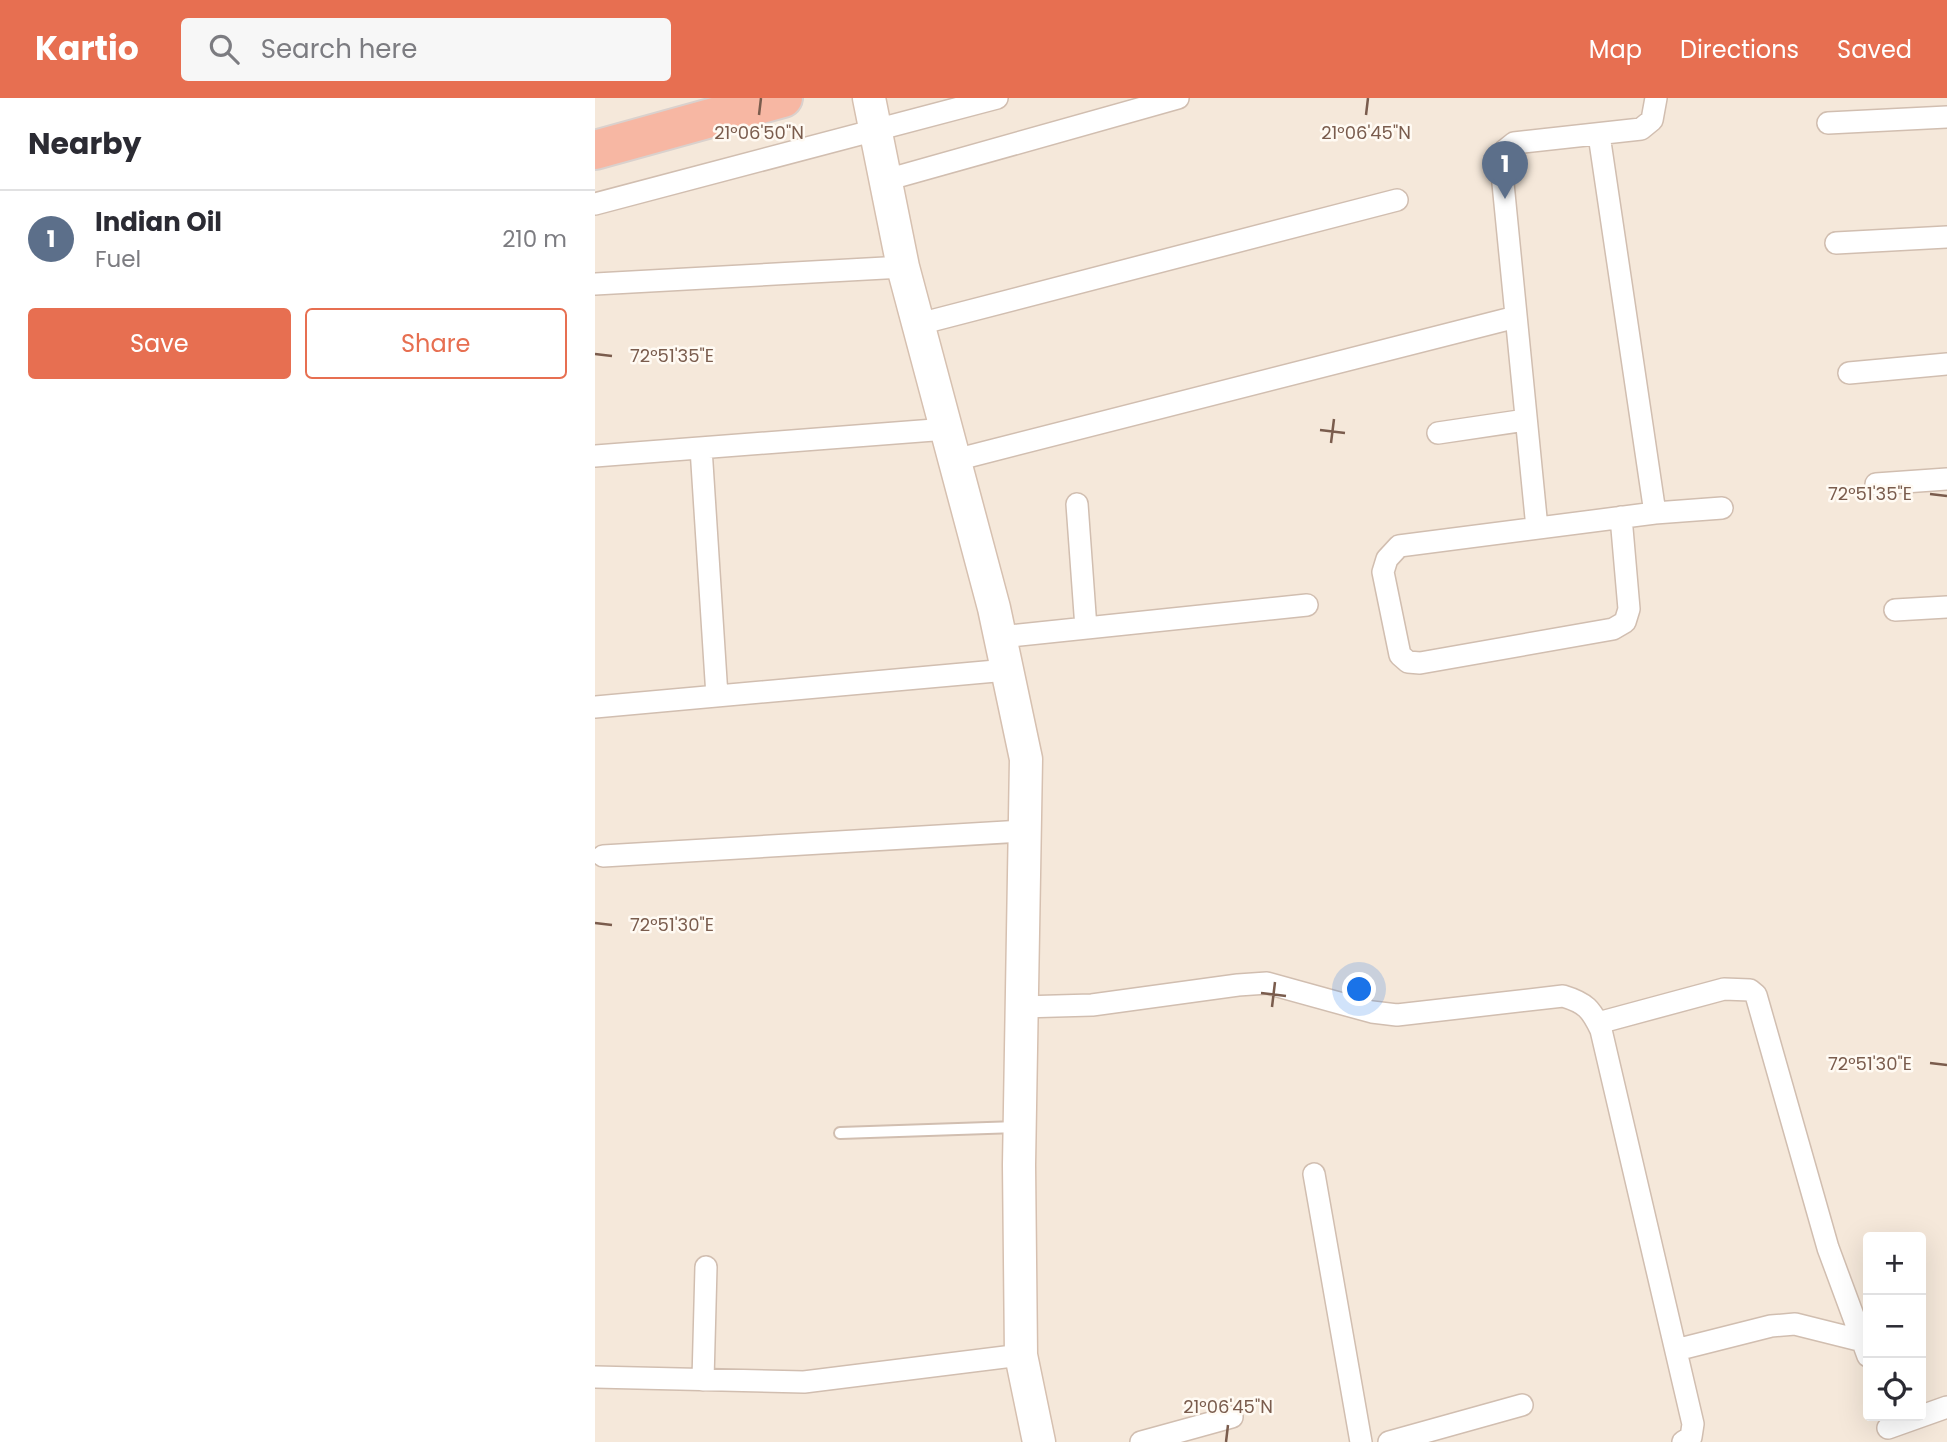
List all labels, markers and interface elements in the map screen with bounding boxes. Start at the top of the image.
search box [181,18,671,81]
text: Kartio [35,25,139,72]
icon: search [205,30,243,68]
text: Search here [261,31,417,67]
text: Map [1589,33,1642,66]
text: Directions [1680,33,1799,66]
text: Saved [1837,33,1912,66]
text: 21°06'50"N [714,120,804,145]
text: 21°06'45"N [1321,120,1411,145]
text: Nearby [28,122,142,165]
pin: 1 [1482,141,1528,199]
text: Indian Oil [95,204,222,240]
text: 1 [47,223,55,255]
text: 210 m [502,223,567,255]
text: Fuel [95,243,141,275]
button: Save [28,308,291,379]
button: Share [305,308,567,379]
text: 72°51'35"E [630,343,714,368]
text: 72°51'35"E [1828,481,1912,506]
text: 72°51'30"E [630,912,714,937]
your location [1342,972,1376,1006]
text: 72°51'30"E [1828,1051,1912,1076]
map controls [1863,1232,1926,1421]
button: + [1863,1232,1926,1295]
button: − [1863,1295,1926,1358]
button: locate [1863,1358,1926,1421]
text: 21°06'45"N [1183,1394,1273,1419]

